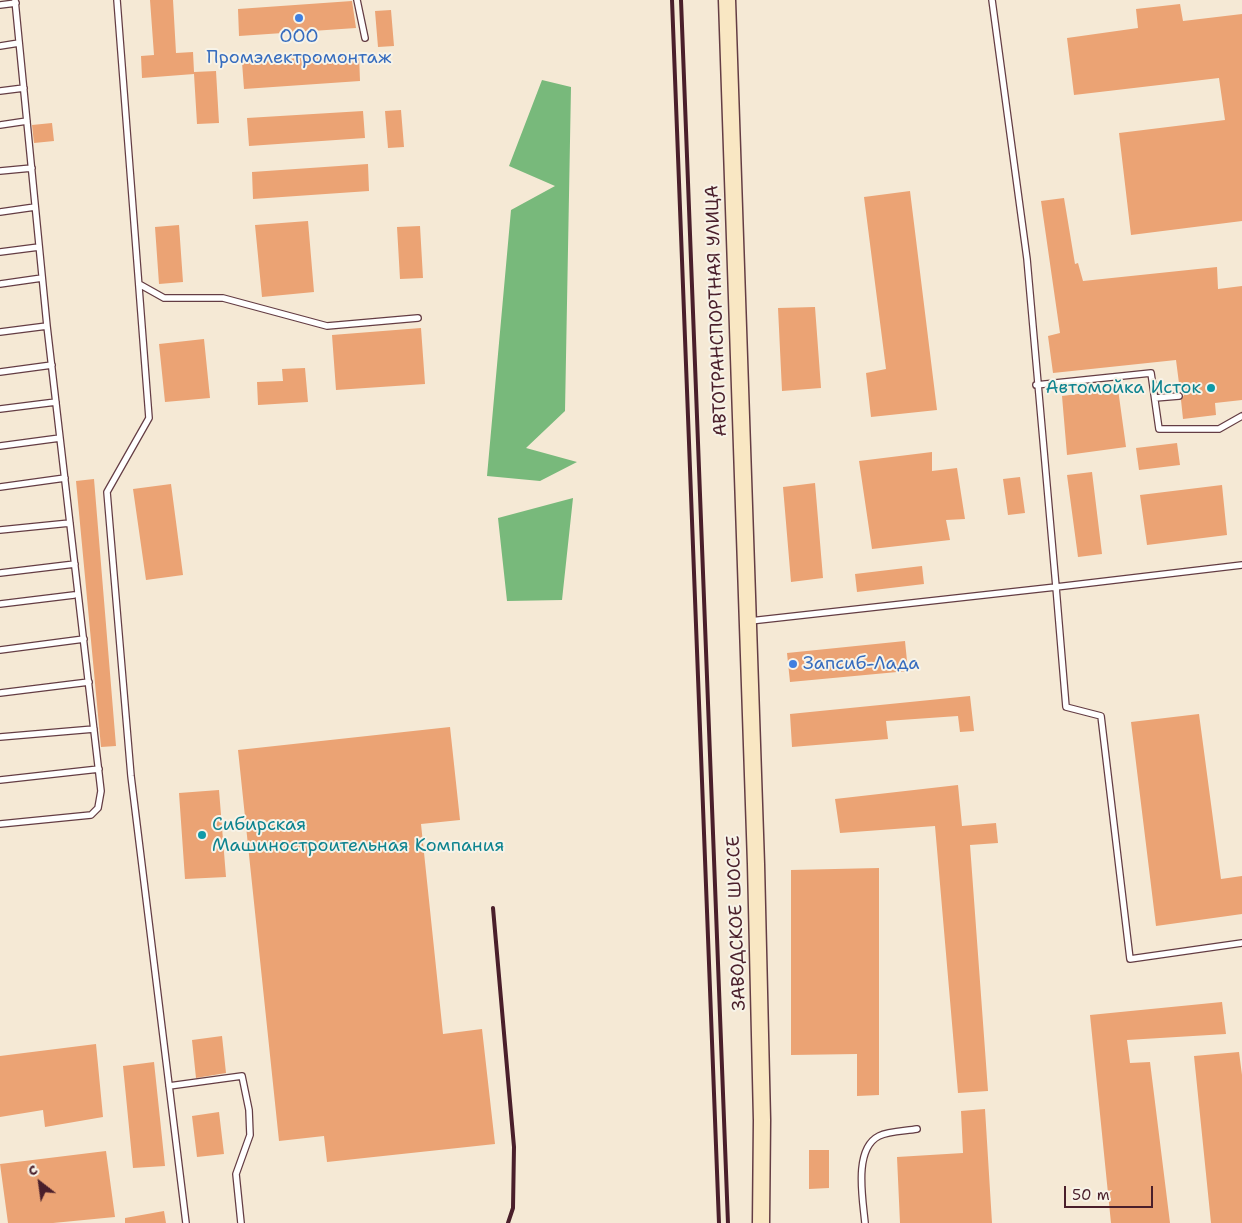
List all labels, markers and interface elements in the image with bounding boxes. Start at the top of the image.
marker: ООО Промэлектромонтаж [293,12,305,24]
place label: ООО Промэлектромонтаж [207,26,391,68]
street label: АВТОТРАНСПОРТНАЯ УЛИЦА [702,185,732,437]
place label: Автомойка Исток [1045,377,1201,399]
marker: Автомойка Исток [1205,382,1217,394]
place label: Запсиб-Лада [803,653,920,675]
marker: Запсиб-Лада [787,658,799,670]
place label: Сибирская Машиностроительная Компания [212,814,504,856]
marker: Сибирская Машиностроительная Компания [196,829,208,841]
street label: ЗАВОДСКОЕ ШОССЕ [723,835,751,1011]
north arrow [15,1158,65,1208]
text: С [24,1160,41,1180]
scale bar [1067,1176,1156,1208]
text: 50 m [1072,1185,1110,1205]

